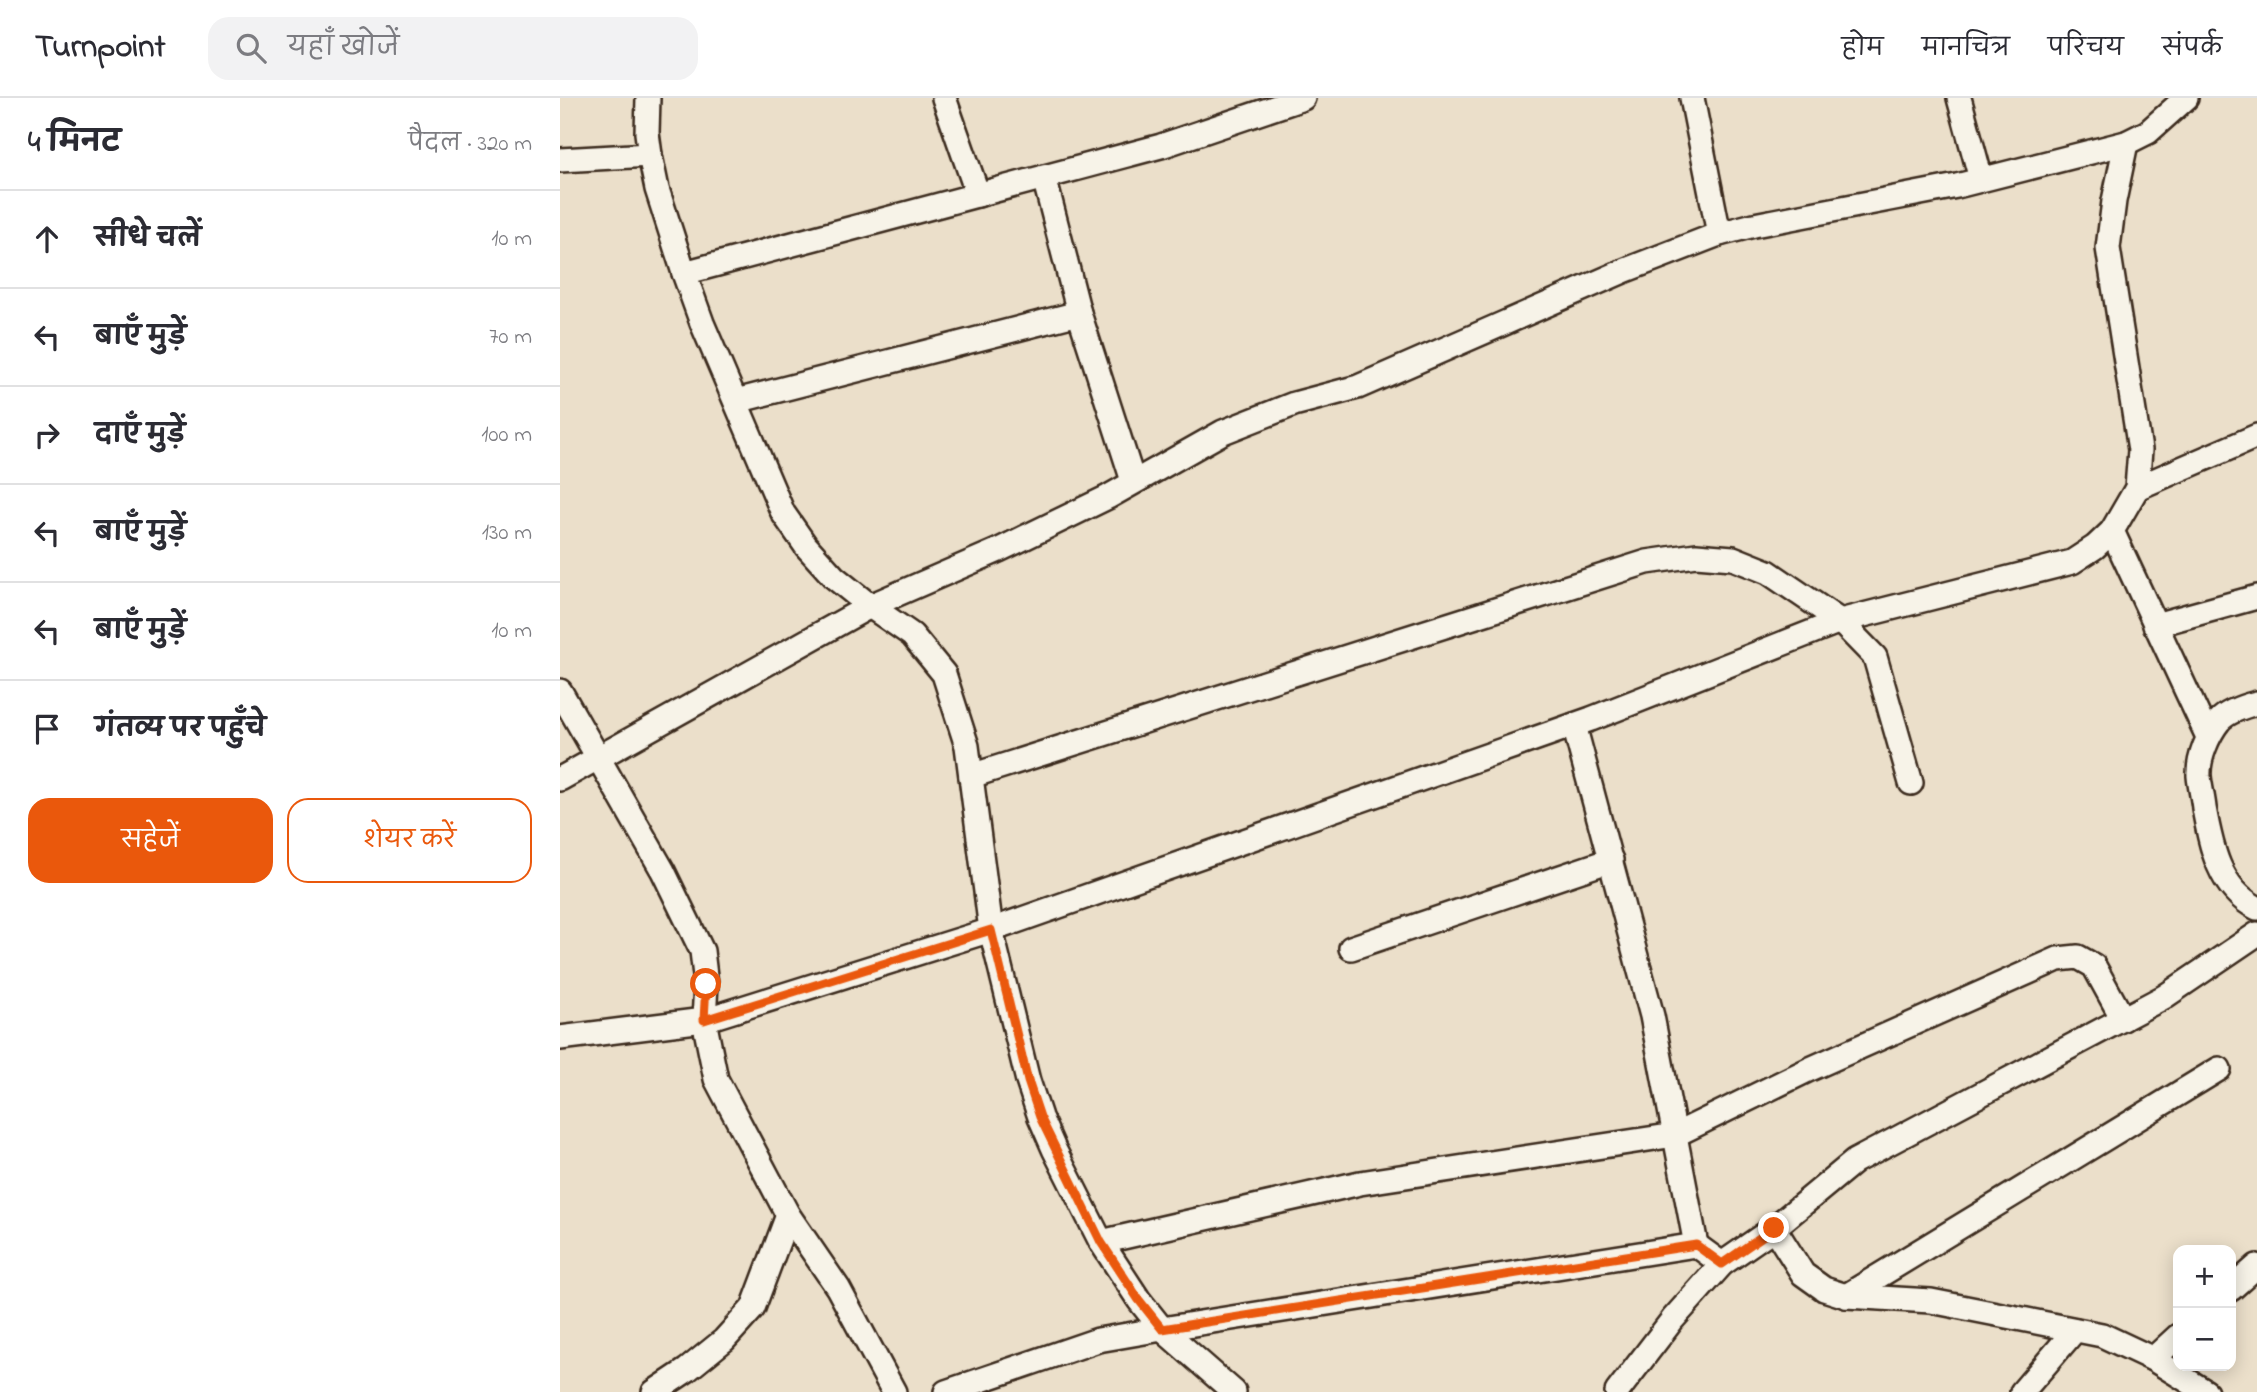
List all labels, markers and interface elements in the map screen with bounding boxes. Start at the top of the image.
search box [208,17,698,80]
text: Turnpoint [35,24,166,72]
icon: search [232,29,270,67]
text: यहाँ खोजें [288,30,399,68]
text: होम [1841,32,1884,67]
text: मानचित्र [1922,32,2010,67]
text: परिचय [2048,32,2124,67]
text: संपर्क [2162,32,2222,67]
text: 4 मिनट [28,122,121,166]
text: पैदल · 320 m [408,128,532,161]
icon: ahead [28,220,66,258]
text: सीधे चलें [95,221,201,259]
text: 10 m [491,223,532,256]
icon: left [28,318,66,356]
text: बाएँ मुड़ें [95,319,186,357]
text: 70 m [489,321,532,354]
icon: right [28,416,66,454]
text: दाएँ मुड़ें [95,417,185,455]
text: 100 m [481,419,532,452]
icon: left [28,514,66,552]
text: बाएँ मुड़ें [95,515,186,553]
text: 130 m [482,517,532,550]
icon: left [28,612,66,650]
text: बाएँ मुड़ें [95,613,186,651]
text: 10 m [491,615,532,648]
icon: arrive [28,710,66,748]
text: गंतव्य पर पहुँचे [95,711,266,749]
button: सहेजें [28,798,273,883]
button: शेयर करें [287,798,532,883]
route start [690,968,721,999]
route end [1758,1212,1789,1243]
map controls [2173,1245,2236,1371]
button: + [2173,1245,2236,1308]
button: − [2173,1308,2236,1371]

